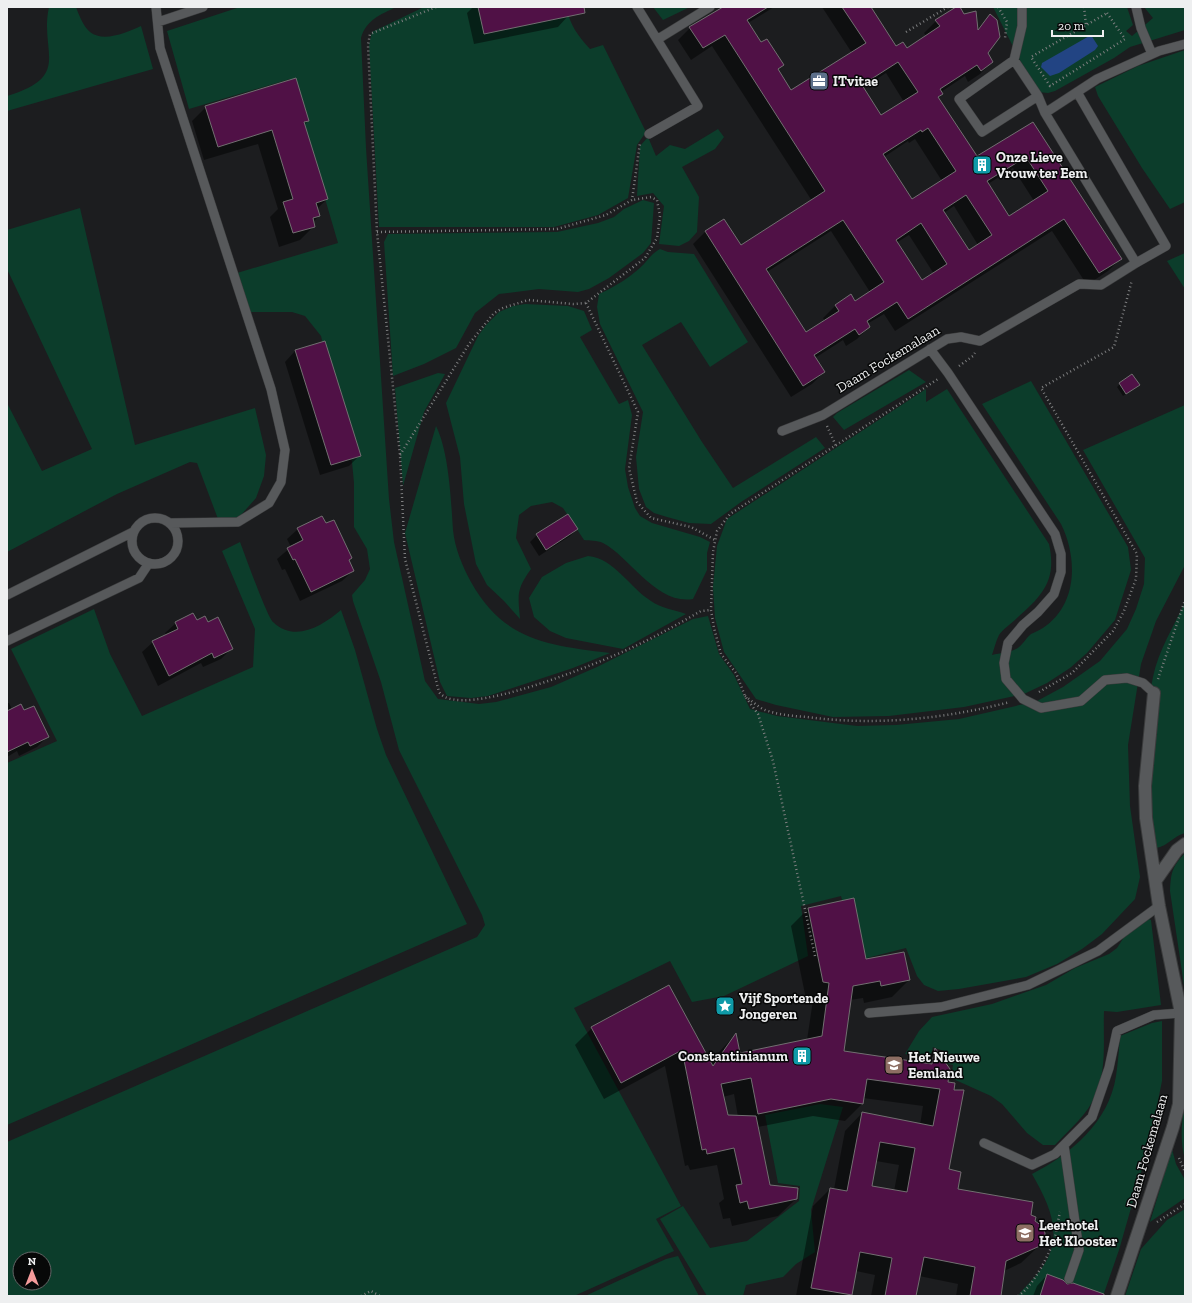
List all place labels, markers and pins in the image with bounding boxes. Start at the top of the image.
office icon: ITvitae [808,70,830,92]
place label: ITvitae [833,73,878,90]
place label: Onze Lieve Vrouw ter Eem [996,149,1088,182]
building icon: Onze Lieve Vrouw ter Eem [971,154,993,176]
place label: Vijf Sportende Jongeren [739,990,829,1023]
place icon: Vijf Sportende Jongeren [714,995,736,1017]
building icon: Constantinianum [791,1045,813,1067]
place label: Constantinianum [678,1048,789,1065]
place label: Het Nieuwe Eemland [908,1049,980,1082]
school or university icon: Het Nieuwe Eemland [883,1054,905,1076]
place label: Leerhotel Het Klooster [1039,1217,1117,1250]
school or university icon: Leerhotel Het Klooster [1014,1222,1036,1244]

